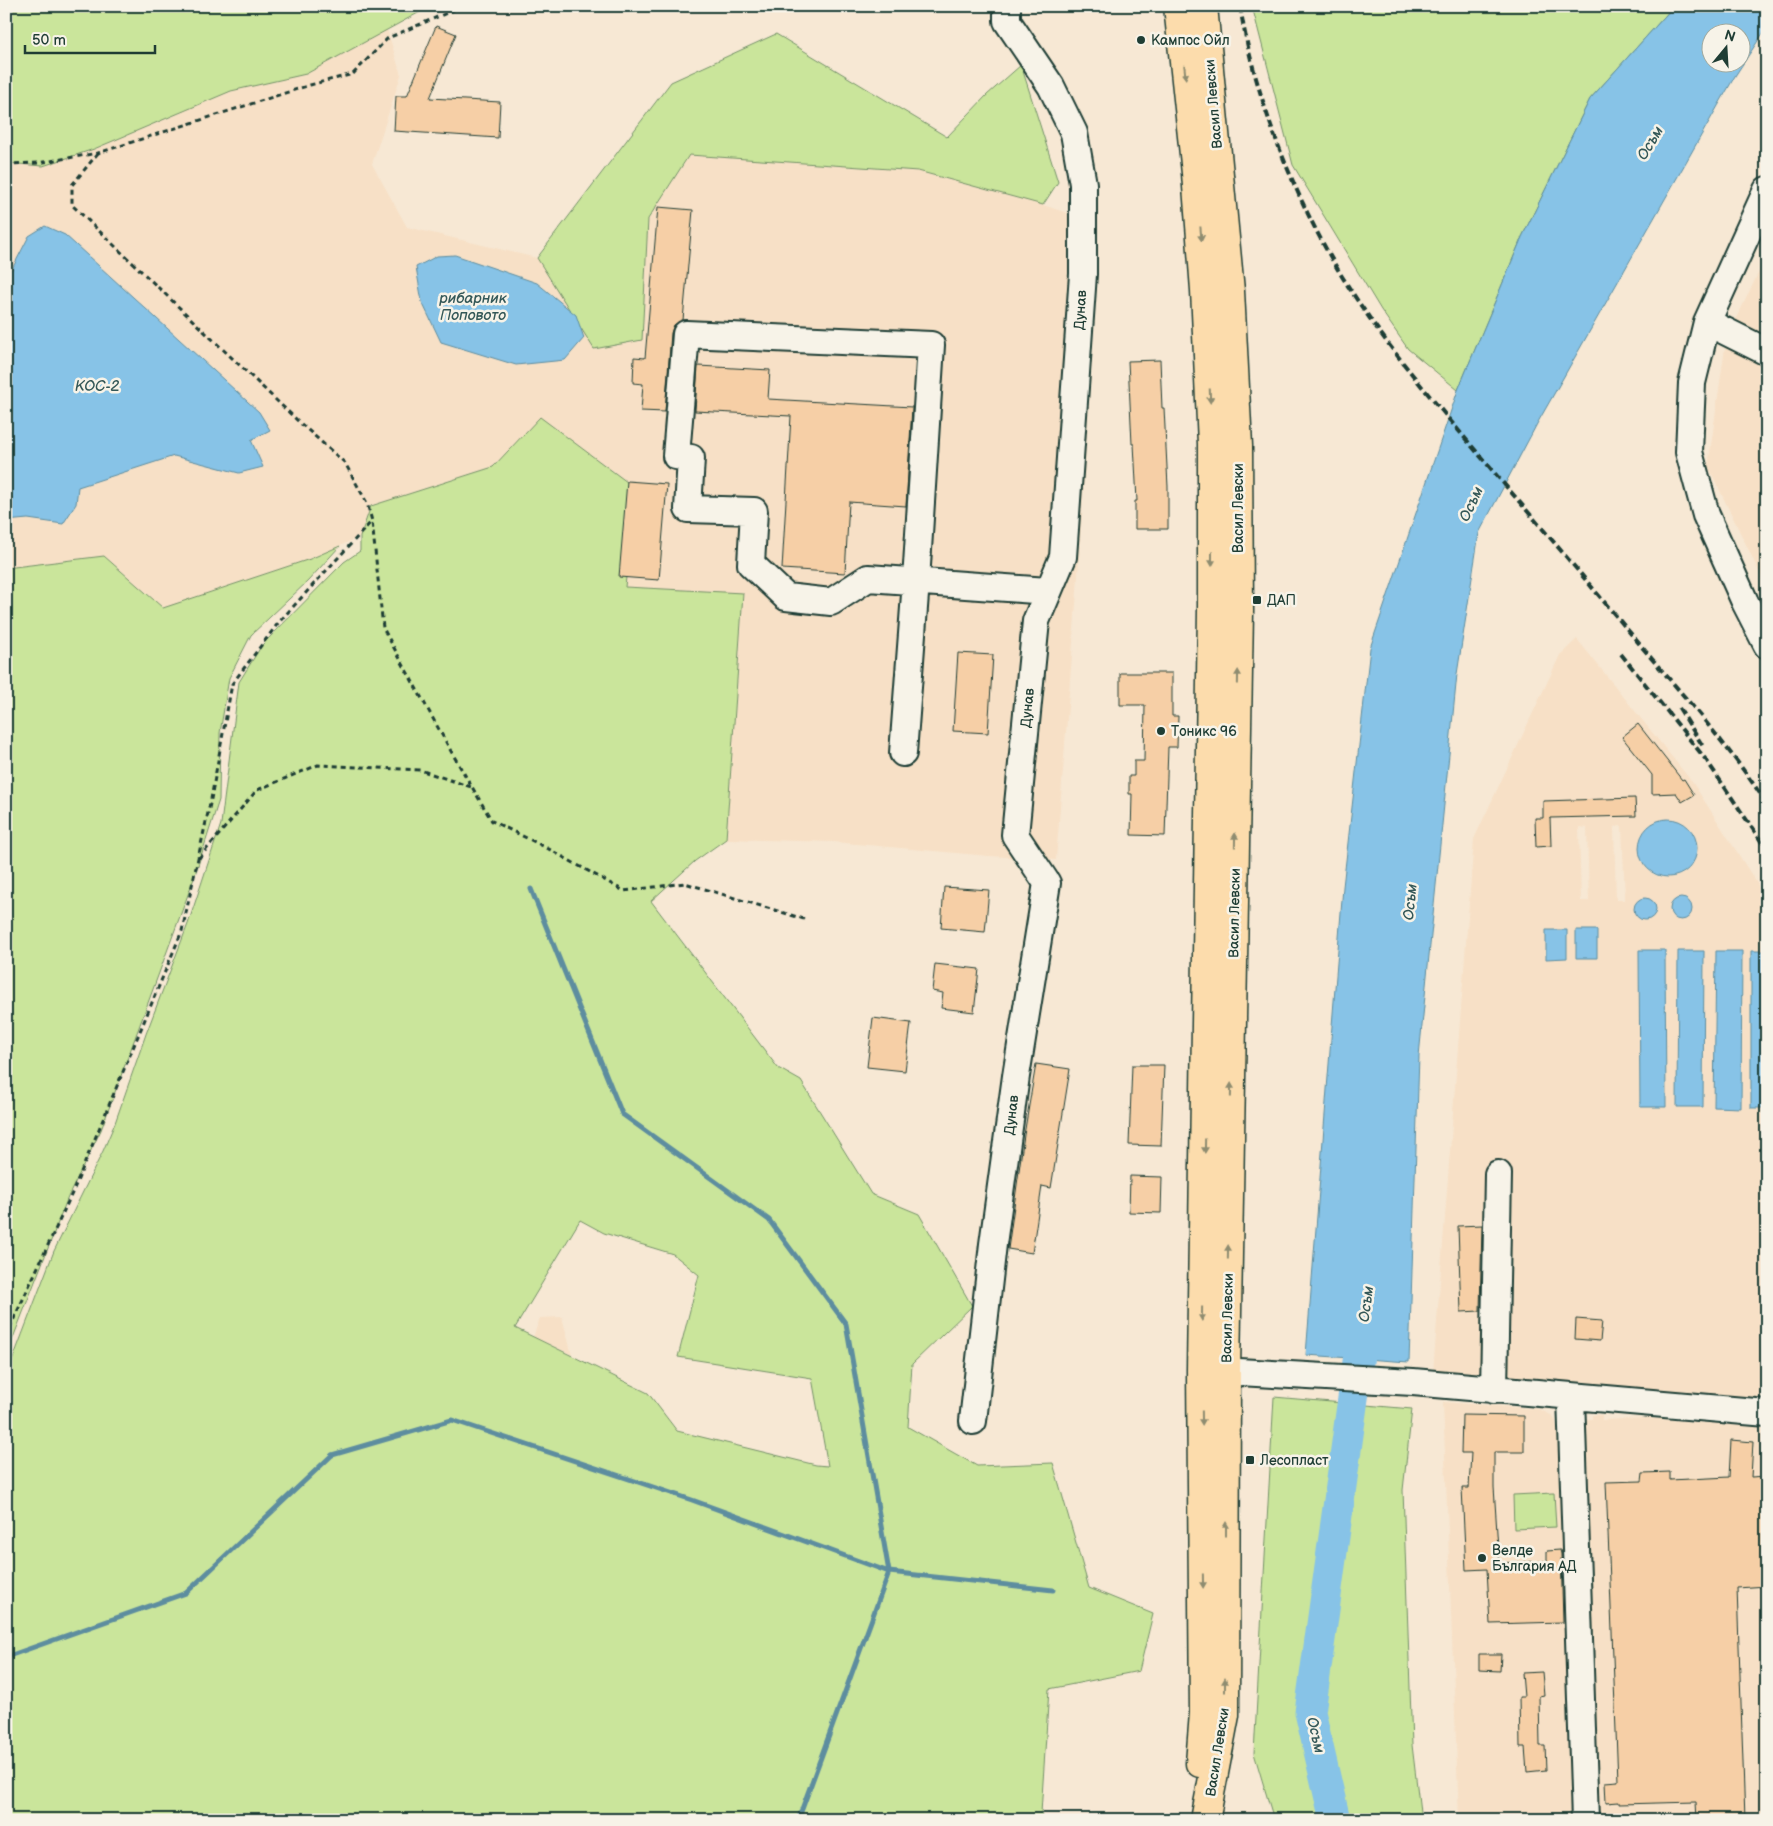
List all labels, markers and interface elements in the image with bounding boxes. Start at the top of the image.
scale bar [25,22,155,54]
north arrow [1700,22,1750,72]
text: N [1722,26,1737,46]
text: 50 m [32,31,66,50]
place label: Кампос Ойл [1151,32,1230,49]
marker: Кампос Ойл [1135,34,1147,46]
street label: Васил Левски [1201,59,1226,149]
one-way arrow [1181,64,1189,80]
water label: Осъм [1633,123,1668,164]
one-way arrow [1197,226,1205,242]
water label: рибарник Поповото [438,289,508,325]
street label: Дунав [1071,289,1090,331]
water label: КОС-2 [75,377,120,396]
one-way arrow [1206,388,1214,404]
street label: Васил Левски [1230,463,1247,553]
water label: Осъм [1455,484,1488,525]
one-way arrow [1208,551,1216,567]
place label: ДАП [1267,592,1296,609]
marker: ДАП [1251,594,1263,606]
one-way arrow [1234,669,1242,685]
street label: Дунав [1017,687,1038,729]
place label: Тоникс 96 [1171,723,1237,740]
marker: Тоникс 96 [1155,725,1167,737]
one-way arrow [1231,832,1239,848]
street label: Васил Левски [1225,868,1244,958]
water label: Осъм [1399,883,1422,921]
one-way arrow [1227,1082,1235,1098]
street label: Дунав [1001,1094,1022,1136]
one-way arrow [1200,1139,1208,1155]
one-way arrow [1224,1244,1232,1260]
street label: Васил Левски [1218,1273,1237,1363]
water label: Осъм [1355,1285,1378,1323]
one-way arrow [1198,1306,1206,1322]
one-way arrow [1198,1411,1206,1427]
place label: Лесопласт [1259,1452,1329,1469]
marker: Лесопласт [1244,1454,1256,1466]
one-way arrow [1222,1521,1230,1537]
place label: Велде България АД [1492,1542,1577,1575]
marker: Велде България АД [1476,1552,1488,1564]
one-way arrow [1199,1573,1207,1589]
one-way arrow [1221,1677,1229,1693]
street label: Васил Левски [1202,1706,1233,1798]
water label: Осъм [1302,1715,1329,1755]

